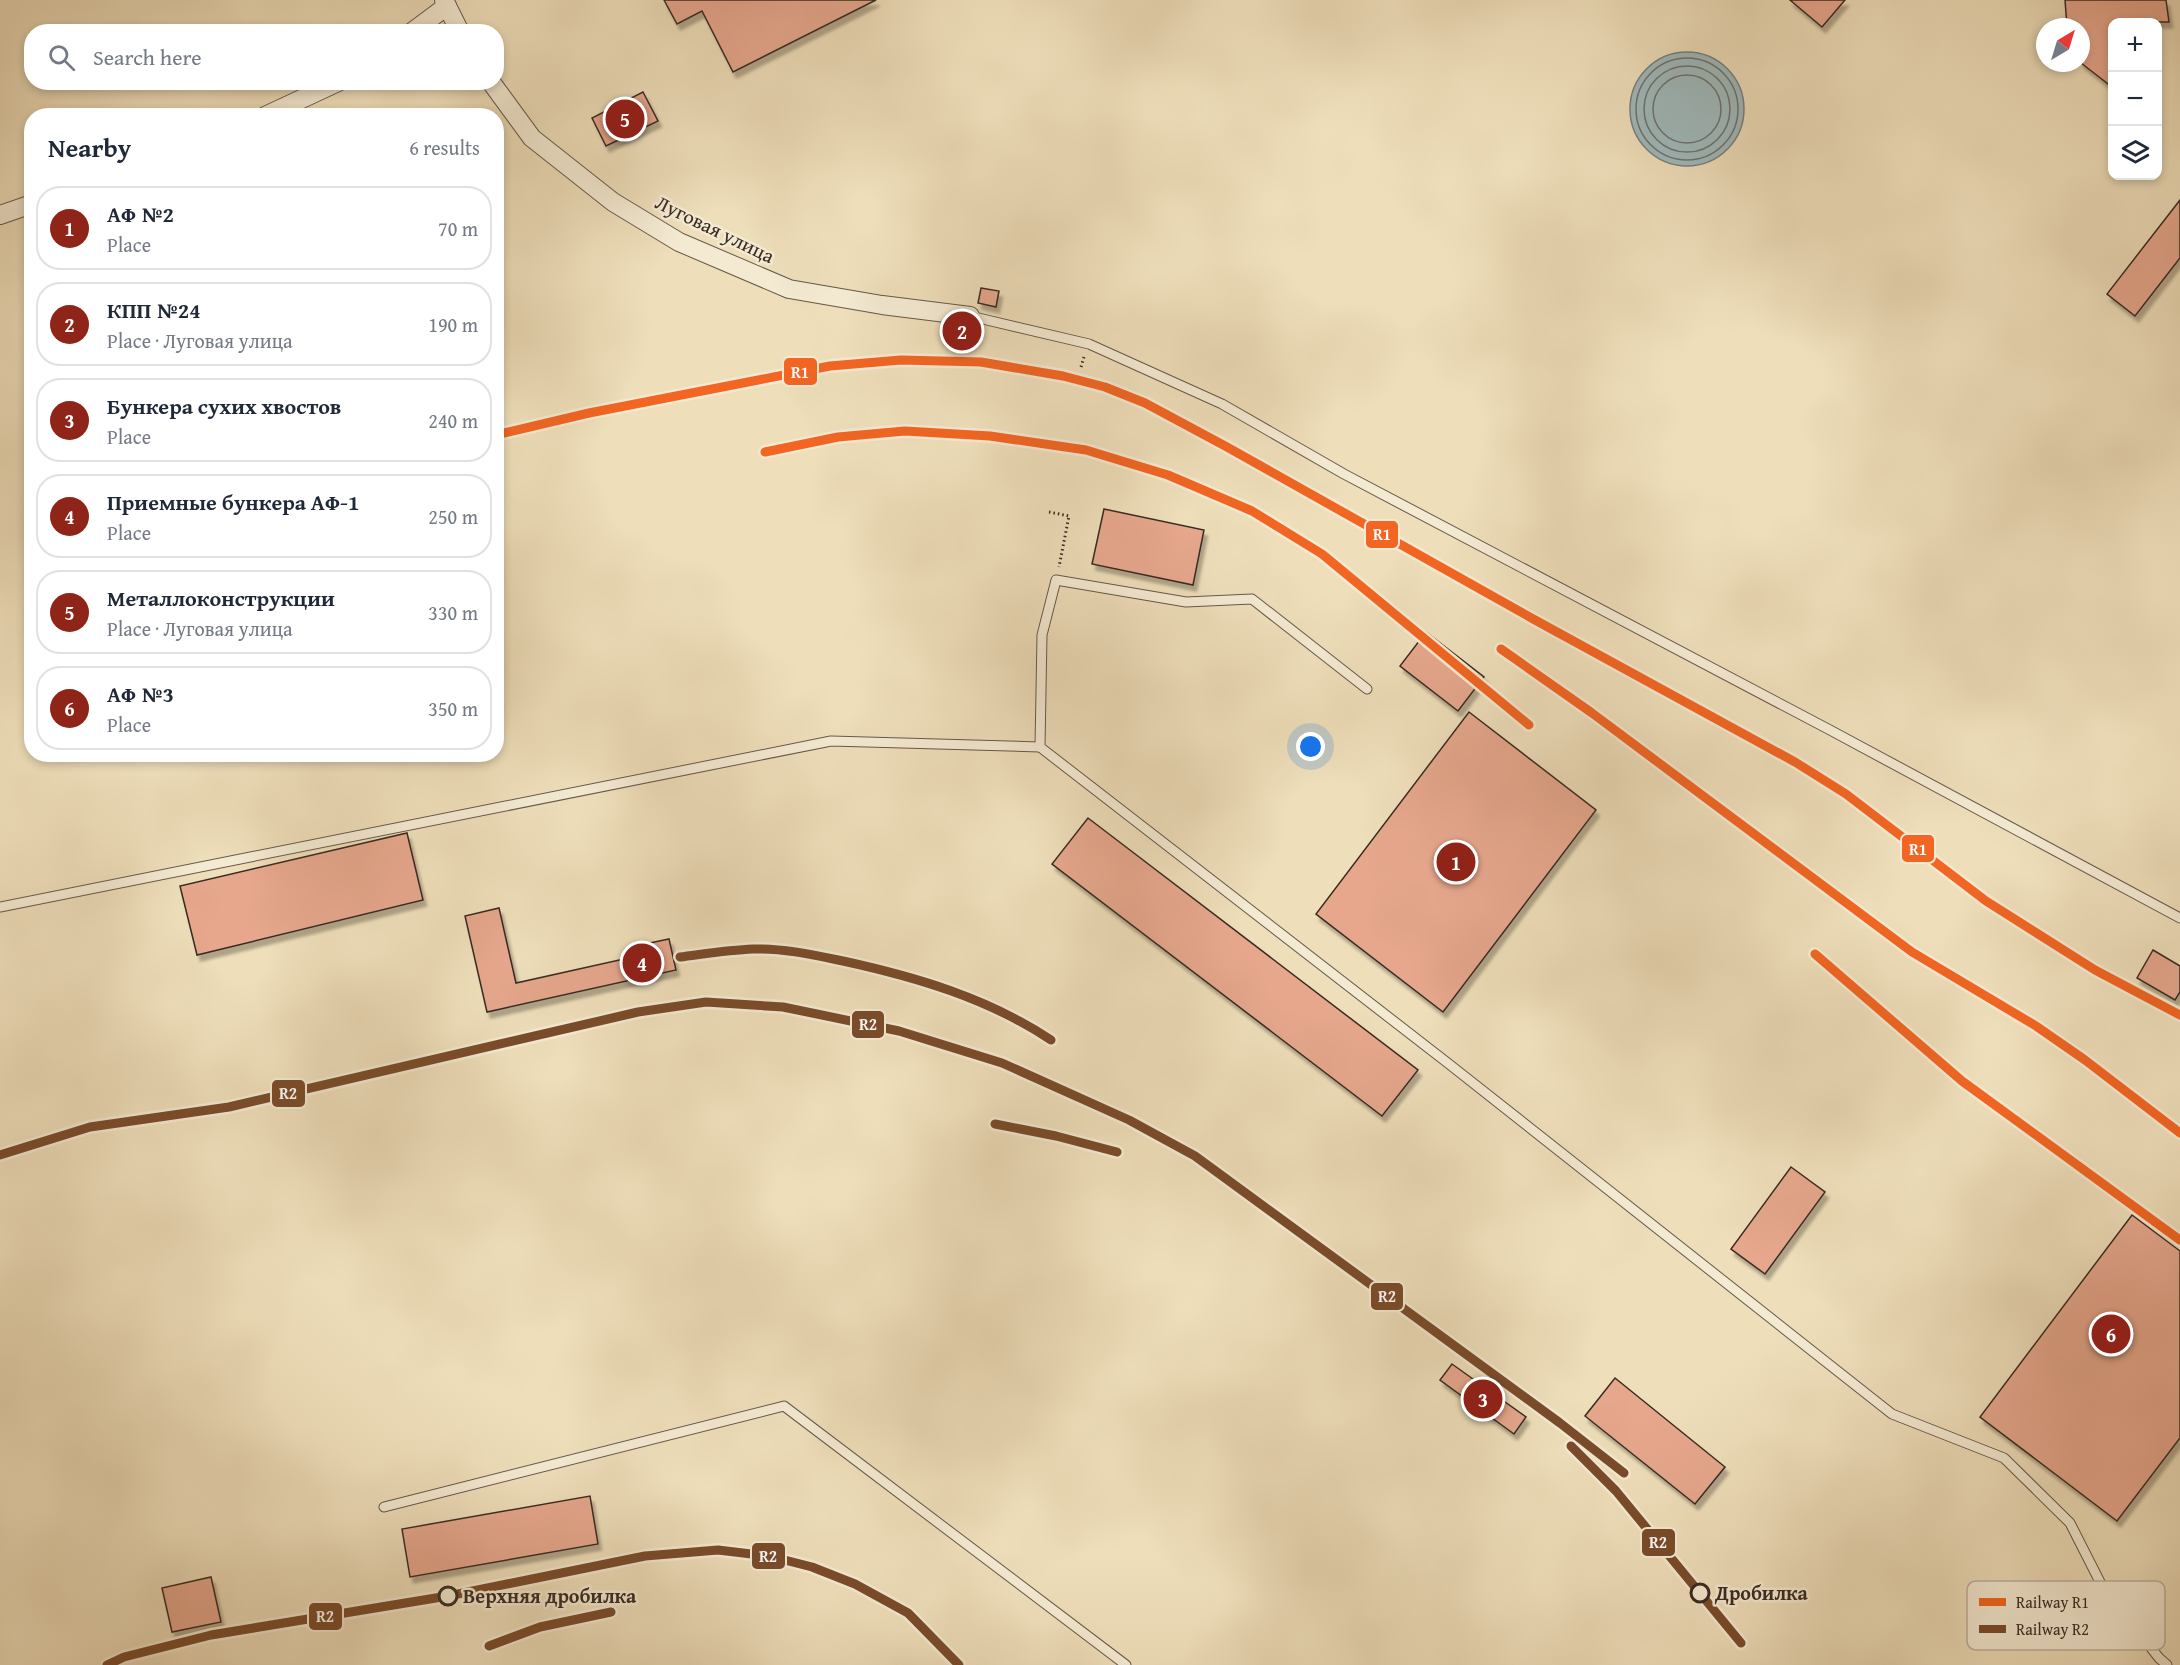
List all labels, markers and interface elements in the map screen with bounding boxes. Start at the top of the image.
north arrow [2036,18,2090,72]
map controls [2108,18,2162,180]
button: + [2108,18,2162,72]
search box [24,24,504,90]
icon: search [45,41,78,74]
text: Search here [93,41,202,73]
button: − [2108,72,2162,126]
pin: 5 [606,96,644,142]
button: layers [2108,126,2162,180]
text: Nearby [48,128,131,167]
text: 6 results [409,133,480,162]
street label: Луговая улица [651,187,780,270]
text: АФ №2 [107,198,174,230]
text: 1 [64,214,75,243]
text: 70 m [438,214,478,243]
text: Place [107,230,151,259]
text: КПП №24 [107,294,201,326]
pin: 2 [942,308,982,354]
text: 2 [64,310,75,339]
text: 190 m [428,310,478,339]
text: Place · Луговая улица [107,326,293,355]
line badge: R1 [783,357,818,386]
text: R1 [791,360,809,384]
text: Бункера сухих хвостов [107,390,341,422]
text: 3 [64,406,75,435]
text: 240 m [428,406,478,435]
text: Place [107,422,151,451]
text: Приемные бункера АФ-1 [107,486,359,518]
text: 4 [64,502,75,531]
text: 250 m [428,502,478,531]
text: Place [107,518,151,547]
line badge: R1 [1365,520,1399,549]
text: R1 [1373,522,1391,546]
text: Металлоконструкции [107,582,335,614]
text: 5 [64,598,75,627]
text: 330 m [428,598,478,627]
text: Place · Луговая улица [107,614,293,643]
text: АФ №3 [107,678,174,710]
text: 6 [64,694,75,723]
text: 350 m [428,694,478,723]
text: Place [107,710,151,739]
your location [1296,732,1325,761]
line badge: R1 [1901,834,1935,863]
text: R1 [1909,837,1927,861]
pin: 1 [1436,840,1476,884]
pin: 4 [622,940,662,986]
line badge: R2 [851,1010,885,1039]
text: R2 [859,1012,877,1036]
line badge: R2 [271,1079,306,1108]
text: R2 [279,1081,297,1105]
line badge: R2 [1370,1282,1404,1311]
text: R2 [1378,1284,1396,1308]
pin: 6 [2092,1312,2130,1356]
pin: 3 [1464,1376,1502,1422]
line badge: R2 [1641,1528,1676,1557]
text: R2 [1649,1530,1667,1554]
line badge: R2 [751,1542,786,1570]
text: R2 [759,1544,777,1568]
place label: Дробилка [1714,1578,1809,1607]
place label: Верхняя дробилка [463,1581,637,1610]
legend [1967,1581,2165,1650]
marker: Дробилка [1690,1583,1710,1603]
marker: Верхняя дробилка [438,1586,458,1606]
text: Railway R1 [2016,1590,2089,1614]
line badge: R2 [308,1602,343,1631]
text: R2 [316,1604,334,1628]
text: Railway R2 [2016,1617,2089,1641]

